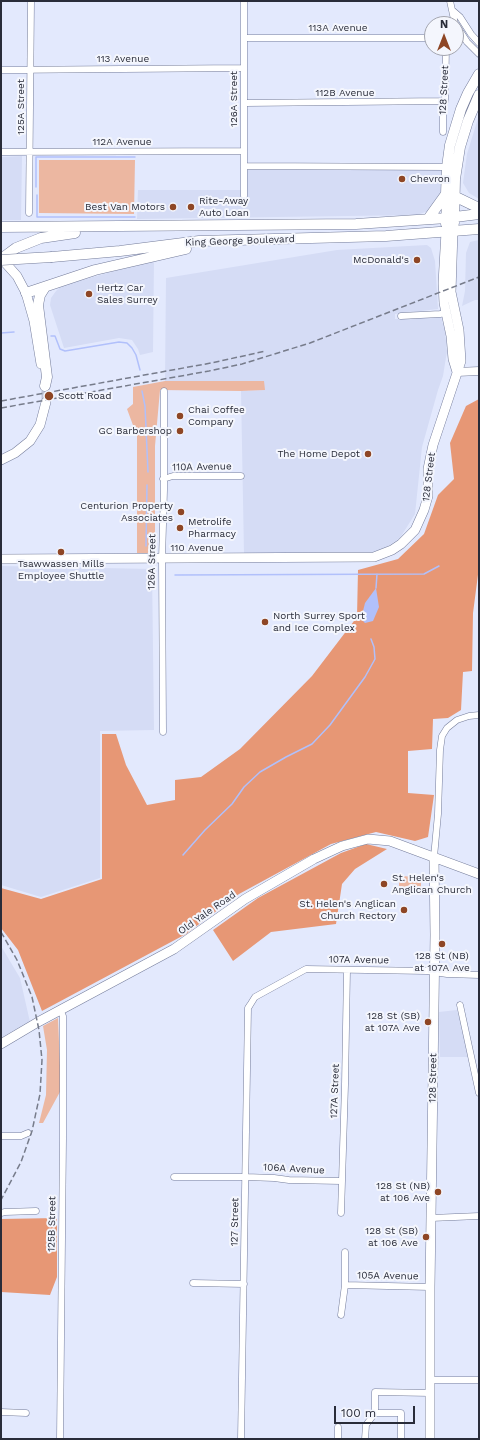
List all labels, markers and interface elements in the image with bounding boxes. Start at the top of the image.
north arrow [424,16,464,56]
text: N [440,18,448,31]
street label: 113A Avenue [308,22,368,34]
street label: 113 Avenue [97,53,149,65]
street label: 128 Street [437,65,451,115]
street label: 126A Street [228,71,240,127]
street label: 125A Street [15,79,27,135]
street label: 112B Avenue [316,87,374,99]
street label: 112A Avenue [92,136,152,148]
place label: Chevron [410,173,450,185]
marker: Chevron [397,174,407,184]
place label: Rite-Away Auto Loan [199,195,249,218]
place label: Best Van Motors [85,201,165,213]
marker: Best Van Motors [168,202,178,212]
marker: Rite-Away Auto Loan [186,202,196,212]
street label: King George Boulevard [185,233,295,249]
place label: McDonald's [353,254,409,266]
marker: McDonald's [412,255,422,265]
place label: Hertz Car Sales Surrey [97,282,158,306]
marker: Hertz Car Sales Surrey [84,289,94,299]
marker: Scott Road [43,390,55,402]
place label: Scott Road [58,390,111,402]
place label: Chai Coffee Company [188,404,245,428]
marker: Chai Coffee Company [175,411,185,421]
place label: GC Barbershop [99,425,172,437]
marker: GC Barbershop [175,426,185,436]
place label: The Home Depot [277,448,360,460]
marker: The Home Depot [363,449,373,459]
street label: 128 Street [420,452,438,502]
street label: 110A Avenue [172,460,232,474]
place label: Centurion Property Associates [80,500,173,524]
marker: Centurion Property Associates [176,507,186,517]
place label: Metrolife Pharmacy [188,516,236,540]
marker: Metrolife Pharmacy [175,523,185,533]
street label: 126A Street [146,534,158,590]
street label: 110 Avenue [171,542,223,554]
marker: Tsawwassen Mills Employee Shuttle [56,547,66,557]
place label: Tsawwassen Mills Employee Shuttle [18,558,104,582]
place label: North Surrey Sport and Ice Complex [273,610,365,634]
marker: North Surrey Sport and Ice Complex [260,617,270,627]
place label: St. Helen's Anglican Church [392,872,472,896]
marker: St. Helen's Anglican Church [379,879,389,889]
street label: Old Yale Road [176,889,238,937]
place label: St. Helen's Anglican Church Rectory [299,898,396,922]
marker: St. Helen's Anglican Church Rectory [399,905,409,915]
marker: 128 St (NB) at 107A Ave [437,939,447,949]
place label: 128 St (NB) at 107A Ave [414,950,470,974]
street label: 107A Avenue [329,953,389,967]
place label: 128 St (SB) at 107A Ave [365,1010,420,1034]
marker: 128 St (SB) at 107A Ave [423,1017,433,1027]
street label: 128 Street [427,1053,439,1103]
street label: 127A Street [328,1063,342,1119]
street label: 106A Avenue [263,1161,325,1177]
place label: 128 St (NB) at 106 Ave [376,1180,430,1204]
marker: 128 St (NB) at 106 Ave [433,1187,443,1197]
street label: 125B Street [46,1196,58,1252]
street label: 127 Street [229,1198,241,1246]
place label: 128 St (SB) at 106 Ave [365,1225,418,1248]
marker: 128 St (SB) at 106 Ave [421,1232,431,1242]
street label: 105A Avenue [357,1269,419,1283]
scale bar [336,1398,417,1424]
text: 100 m [341,1406,376,1420]

